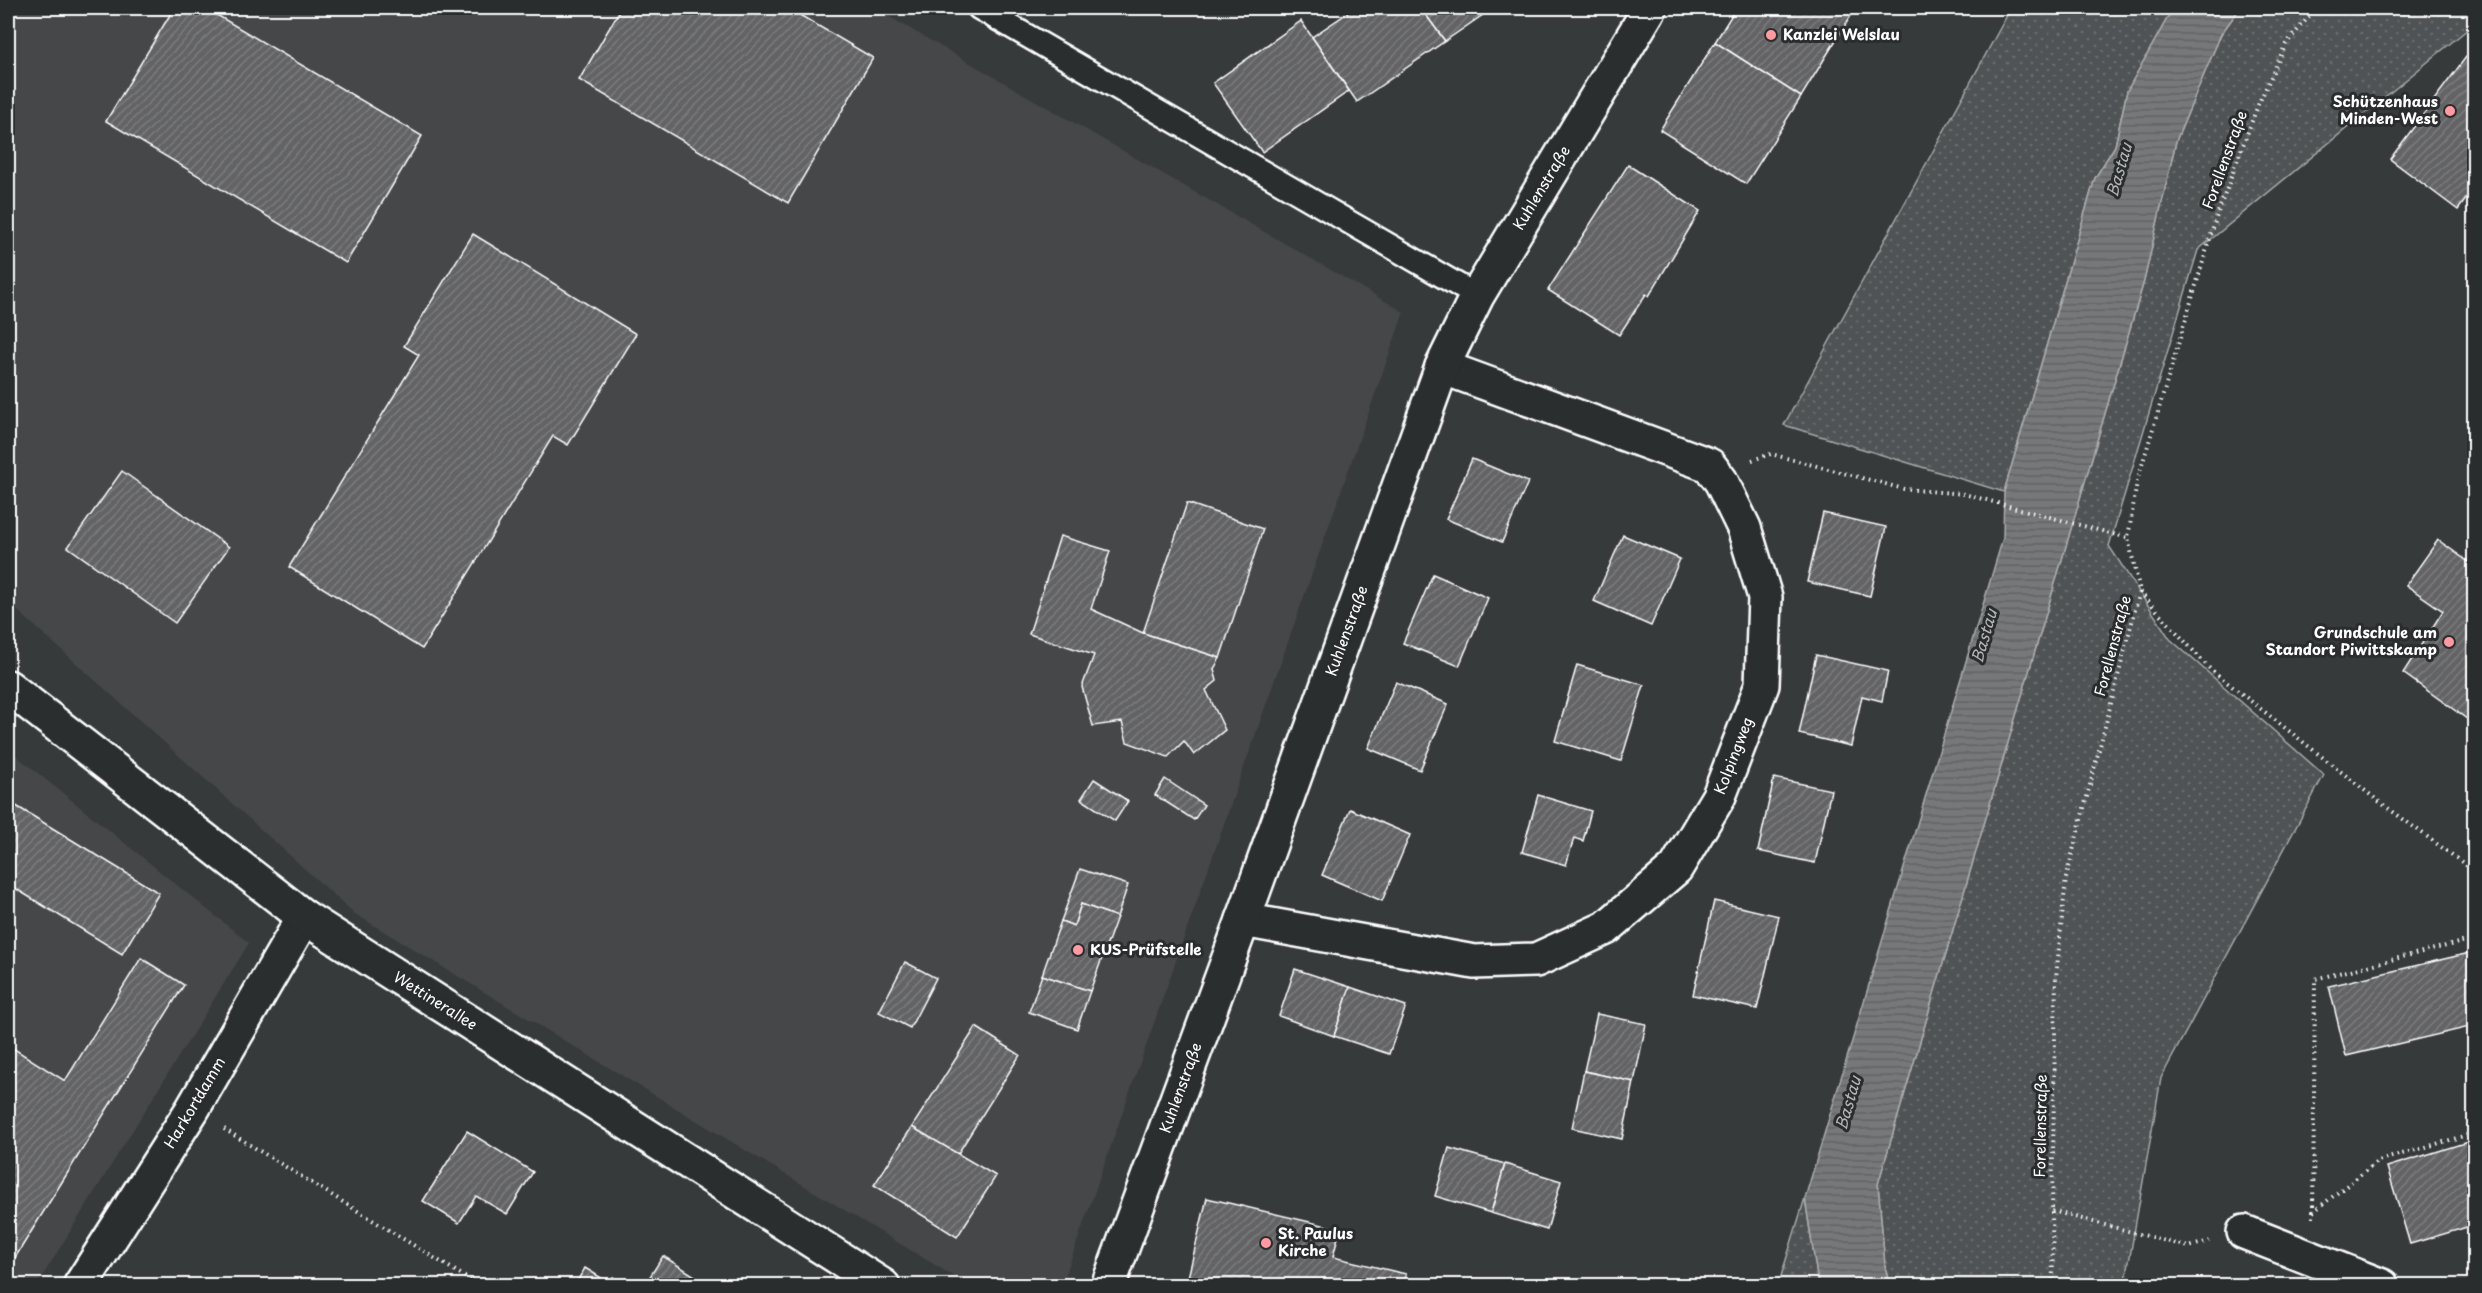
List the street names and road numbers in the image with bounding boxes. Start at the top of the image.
street label: Forellenstraße [2195,107,2252,212]
street label: Kuhlenstraße [1506,141,1575,234]
street label: Kuhlenstraße [1319,582,1373,679]
street label: Forellenstraße [2087,593,2136,699]
street label: Kolpingweg [1707,713,1758,798]
street label: Wettinerallee [389,965,482,1035]
street label: Kuhlenstraße [1153,1039,1207,1136]
street label: Harkortdamm [157,1052,230,1152]
street label: Forellenstraße [2027,1074,2052,1178]

